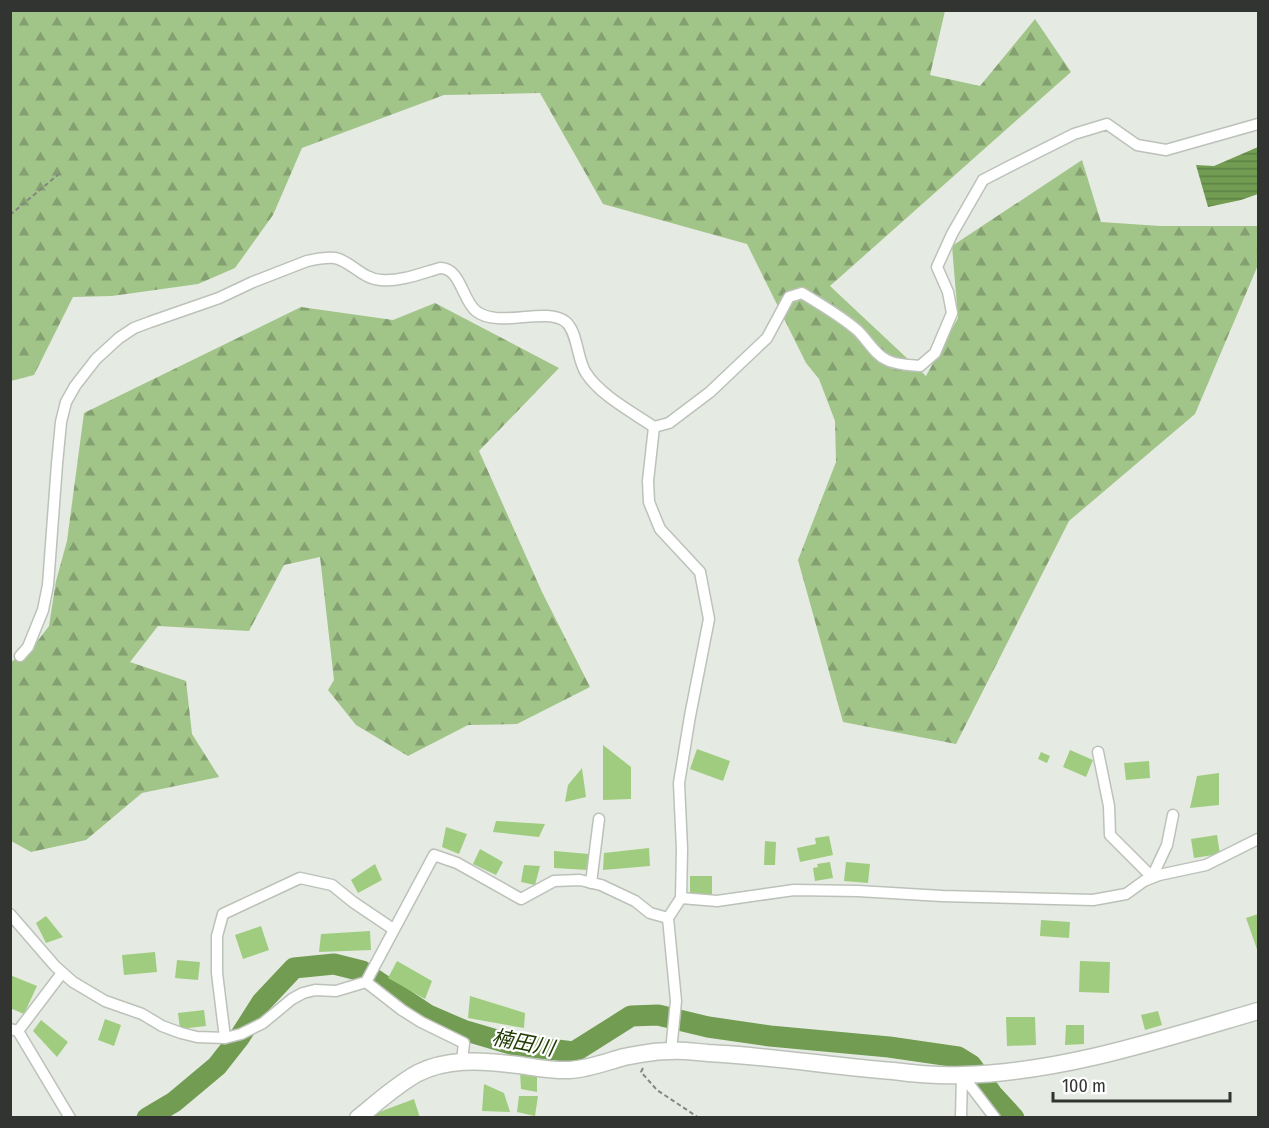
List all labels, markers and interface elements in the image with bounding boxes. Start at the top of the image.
water label: 楠田川 [490,1024,558,1062]
scale bar [1053,1065,1230,1103]
text: 100 m [1062,1075,1106,1097]

